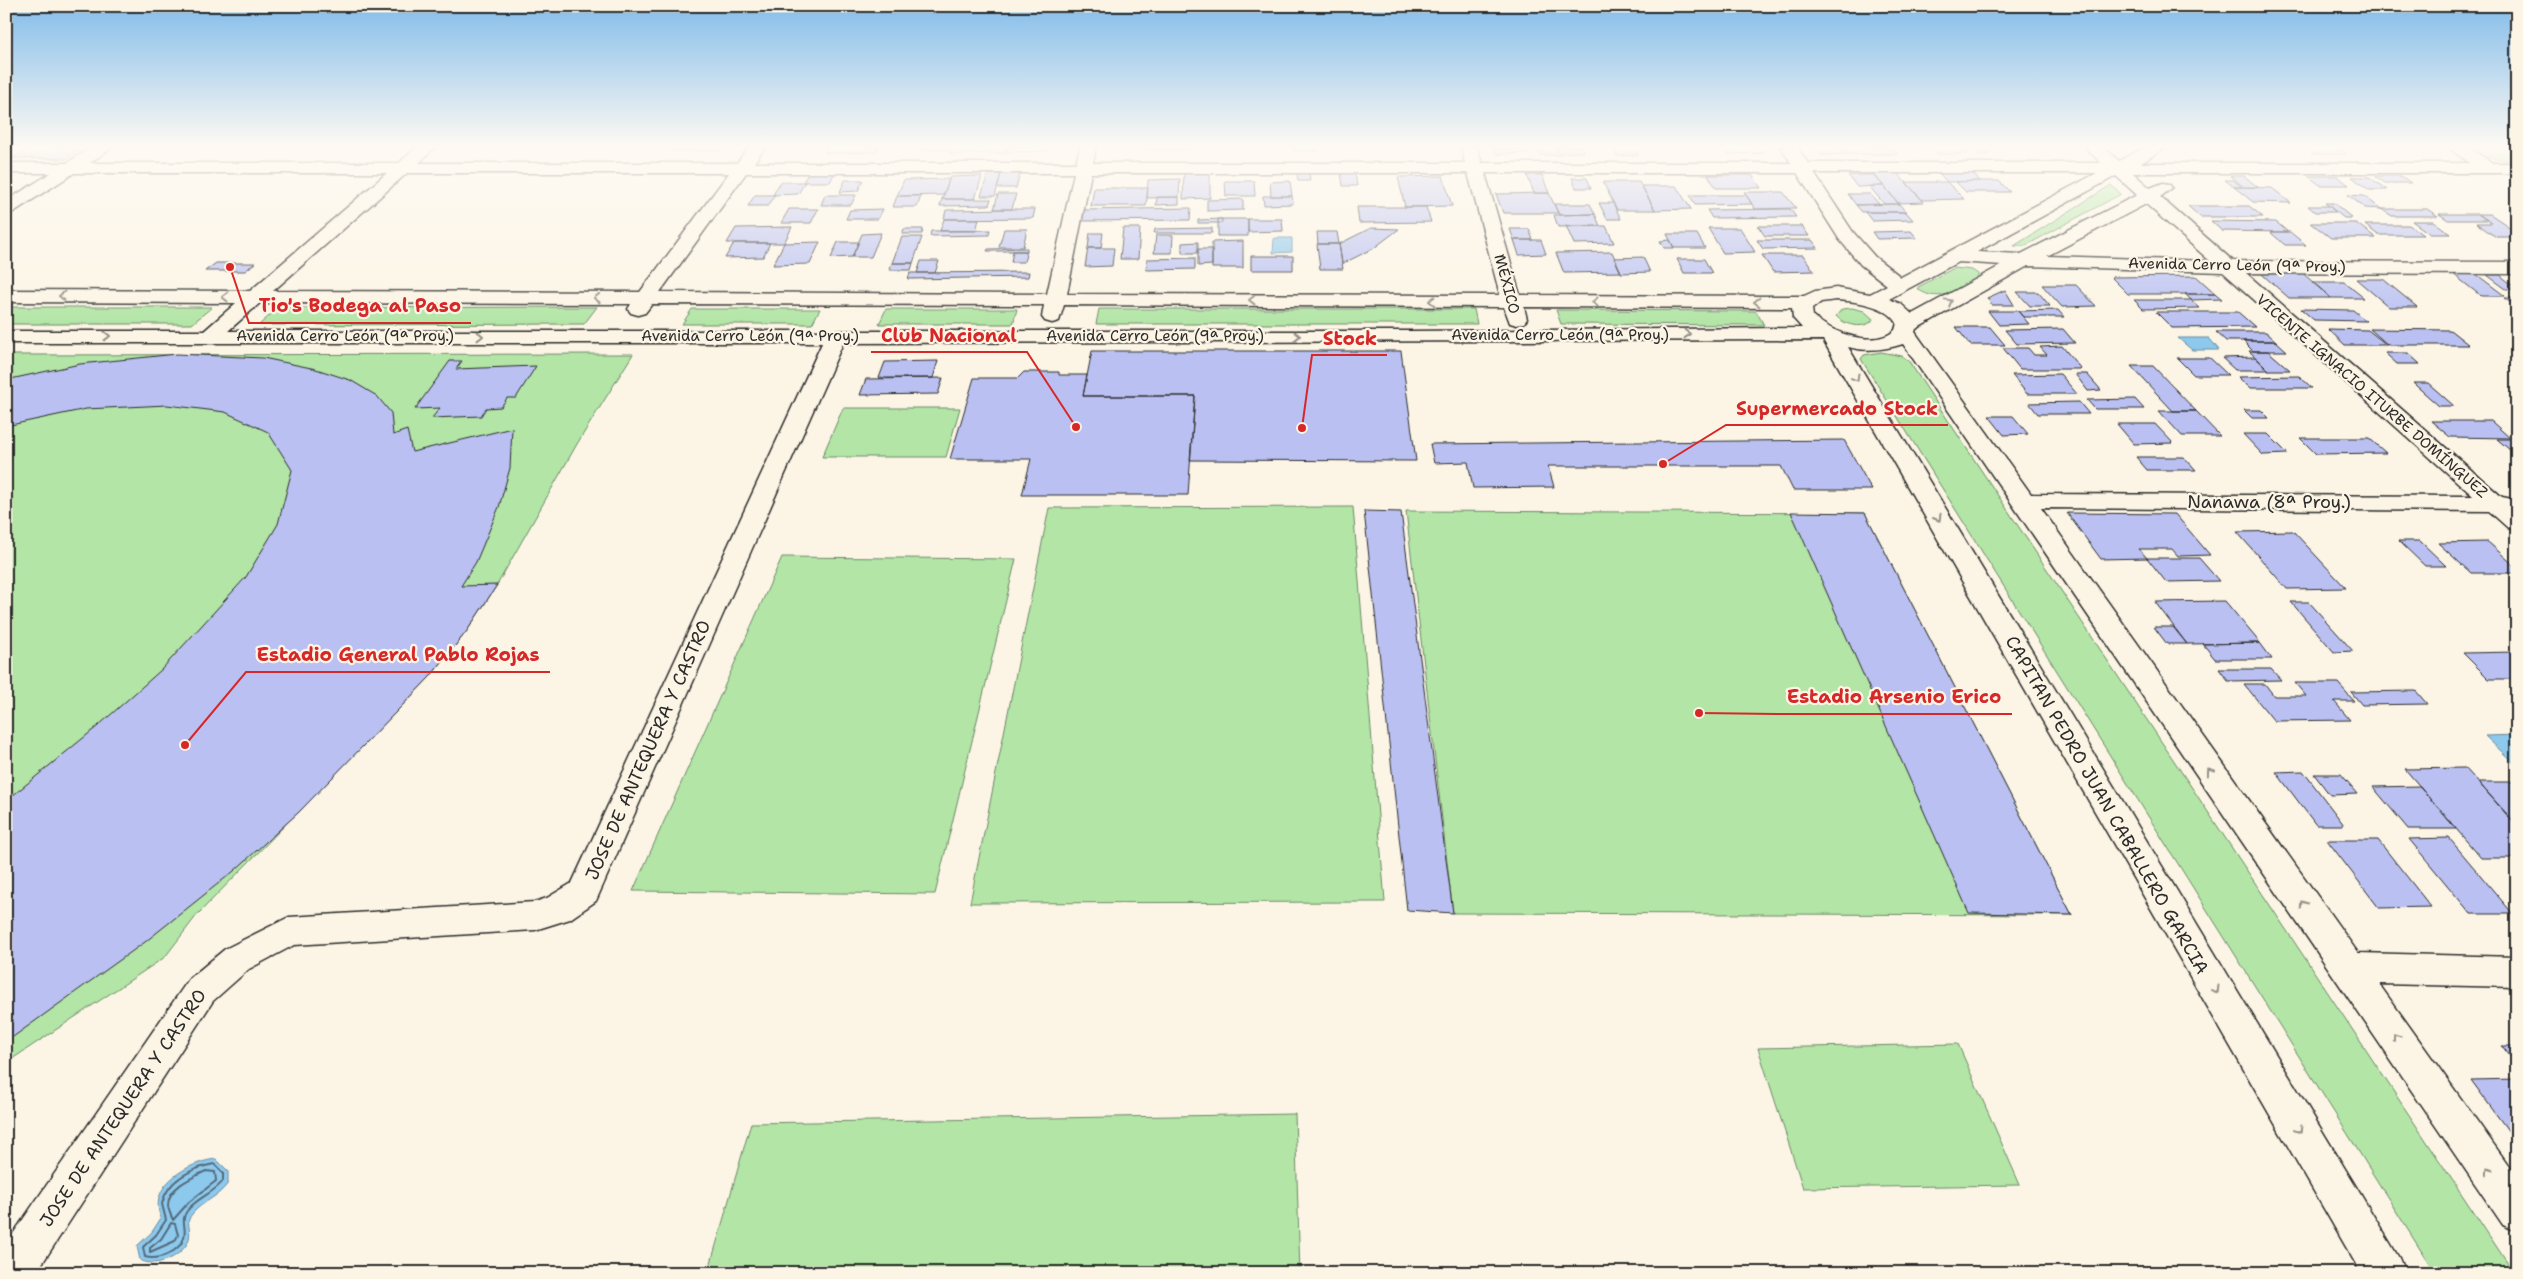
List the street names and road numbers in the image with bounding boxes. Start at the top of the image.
street label: MÉXICO [1489,252,1526,316]
street label: Avenida Cerro León (9ª Proy.) [2128,253,2346,277]
street label: VICENTE IGNACIO ITURBE DOMÍNGUEZ [2252,289,2493,502]
street label: Avenida Cerro León (9ª Proy.) [1451,325,1669,345]
street label: Avenida Cerro León (9ª Proy.) [236,326,454,346]
street label: Avenida Cerro León (9ª Proy.) [641,326,859,346]
street label: Avenida Cerro León (9ª Proy.) [1046,326,1264,346]
street label: Nanawa (8ª Proy.) [2187,490,2351,514]
street label: JOSE DE ANTEQUERA Y CASTRO [580,616,716,884]
street label: CAPITAN PEDRO JUAN CABALLERO GARCIA [2000,631,2214,979]
street label: JOSE DE ANTEQUERA Y CASTRO [34,984,212,1232]

